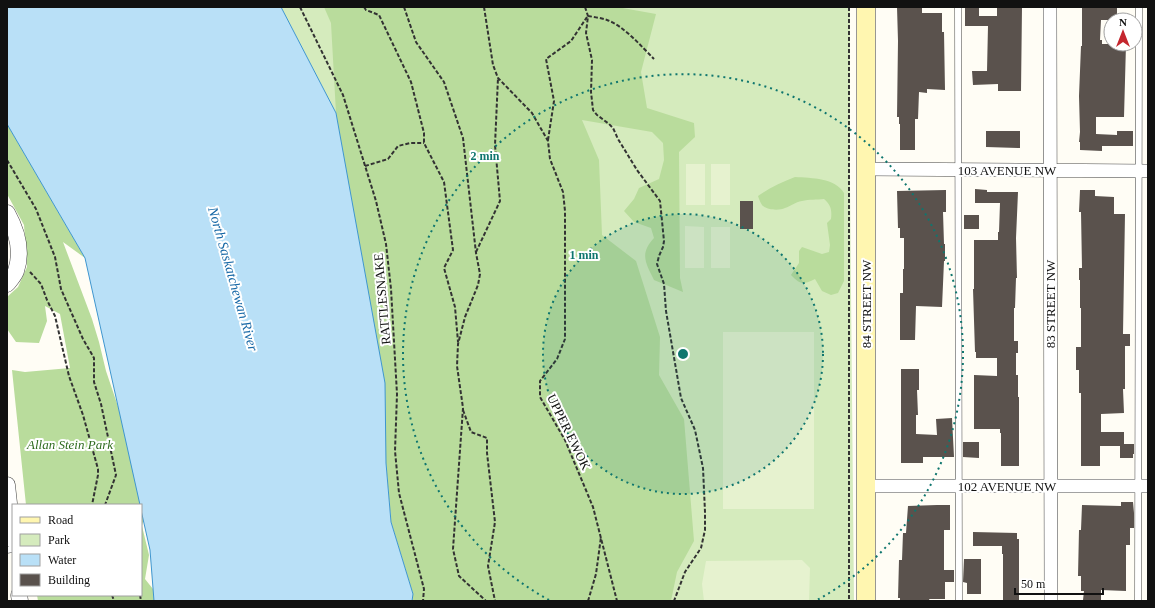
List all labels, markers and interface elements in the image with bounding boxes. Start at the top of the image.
north arrow [1103,12,1143,52]
text: N [1119,16,1127,28]
text: 2 min [470,149,500,163]
street label: 103 AVENUE NW [958,163,1057,178]
water label: North Saskatchewan River [205,204,261,353]
text: 1 min [569,248,599,262]
street label: RATTLESNAKE [371,253,393,345]
street label: 84 STREET NW [859,259,874,348]
street label: 83 STREET NW [1043,259,1058,348]
centre of rings [676,347,690,361]
street label: UPPER EWOK [544,392,594,473]
park label: Allan Stein Park [26,437,113,452]
street label: 102 AVENUE NW [958,479,1057,494]
legend [12,504,142,596]
text: Road [48,513,73,527]
text: Park [48,533,70,547]
text: Water [48,553,76,567]
scale bar [1015,570,1103,596]
text: Building [48,573,90,587]
text: 50 m [1021,577,1046,591]

